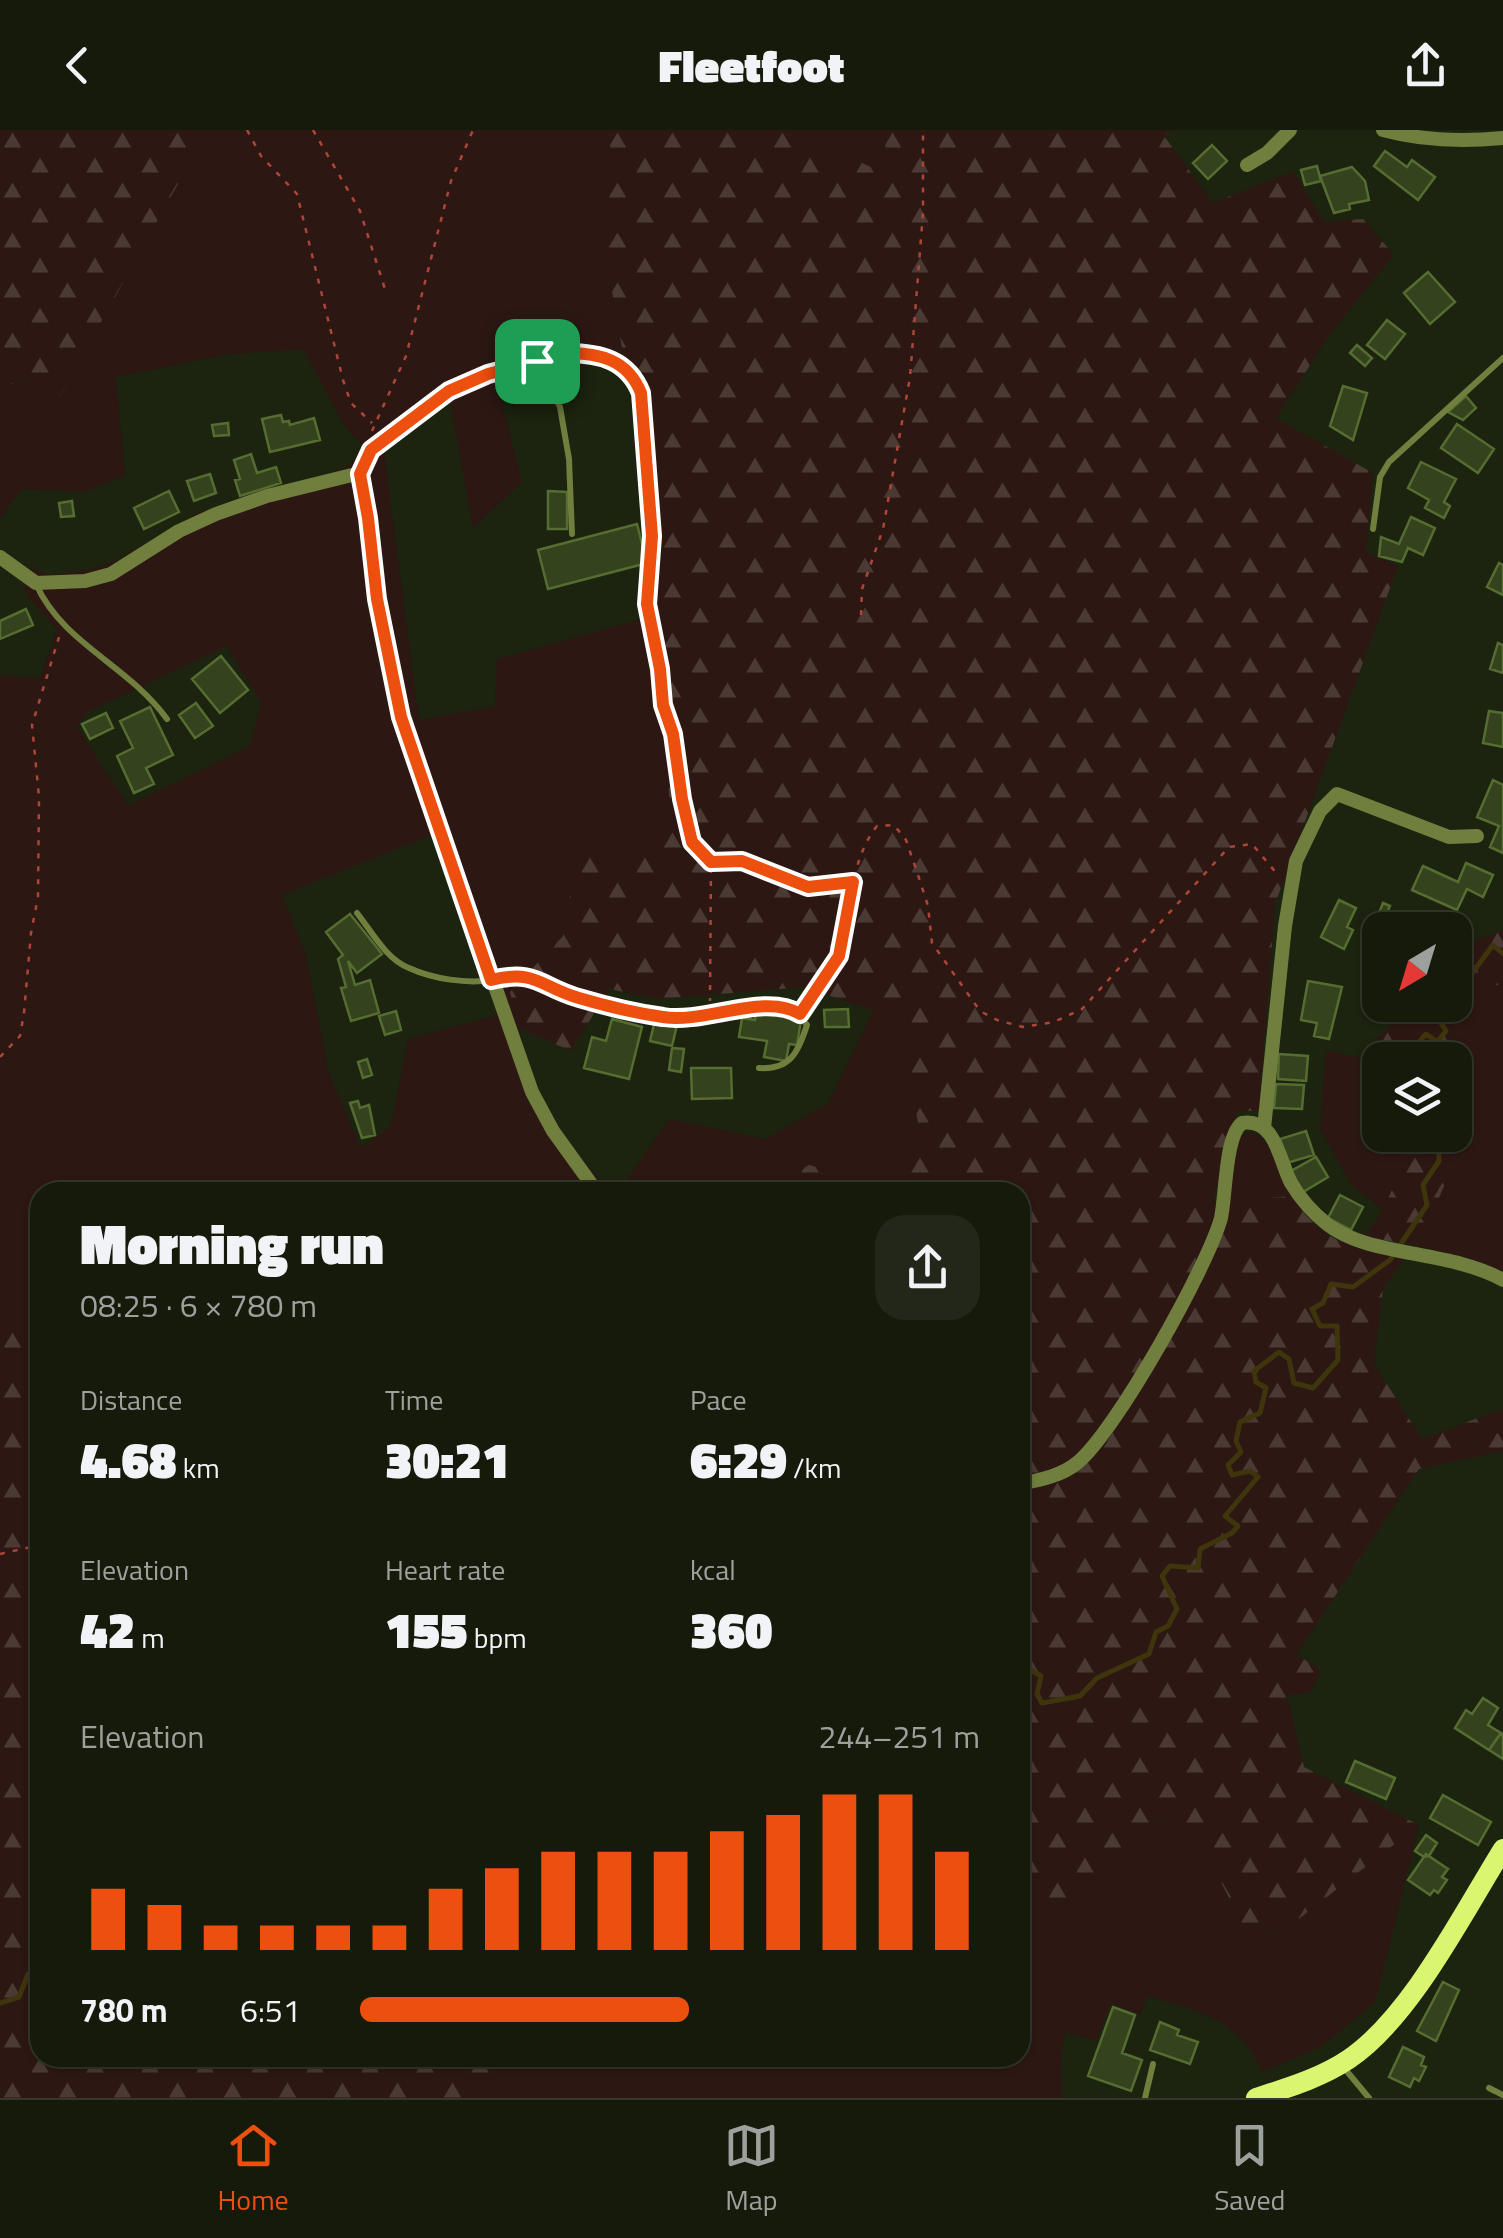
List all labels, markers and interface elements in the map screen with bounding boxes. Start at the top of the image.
text: Fleetfoot [659,31,845,99]
icon: back [50,38,105,93]
icon: share [1398,38,1453,93]
pin [495,319,580,404]
icon: arrive [510,334,565,389]
north arrow [1362,912,1472,1022]
map controls [1362,912,1472,1152]
button: layers [1362,1042,1472,1152]
text: Morning run [80,1202,384,1285]
button: share [875,1215,980,1320]
text: 08:25 · 6 × 780 m [80,1281,317,1329]
text: Distance [80,1378,182,1421]
text: Time [385,1378,443,1421]
text: Pace [690,1378,747,1421]
text: 4.68 [80,1421,177,1497]
text: 30:21 [385,1421,509,1497]
text: 6:29 [690,1421,787,1497]
text: km [177,1446,220,1489]
text: /km [787,1446,841,1489]
text: Elevation [80,1548,189,1591]
text: Heart rate [385,1548,505,1591]
text: kcal [690,1548,736,1591]
text: 42 [80,1591,135,1667]
text: 155 [385,1591,468,1667]
text: 360 [690,1591,773,1667]
text: m [135,1616,165,1659]
text: bpm [468,1616,527,1659]
text: Elevation [80,1712,204,1760]
text: 244–251 m [818,1712,980,1760]
text: 780 m [80,1986,168,2034]
text: 6:51 [240,1986,301,2034]
tab: Home [218,2118,289,2221]
tab: Map [724,2118,779,2221]
tab: Saved [1214,2118,1285,2221]

